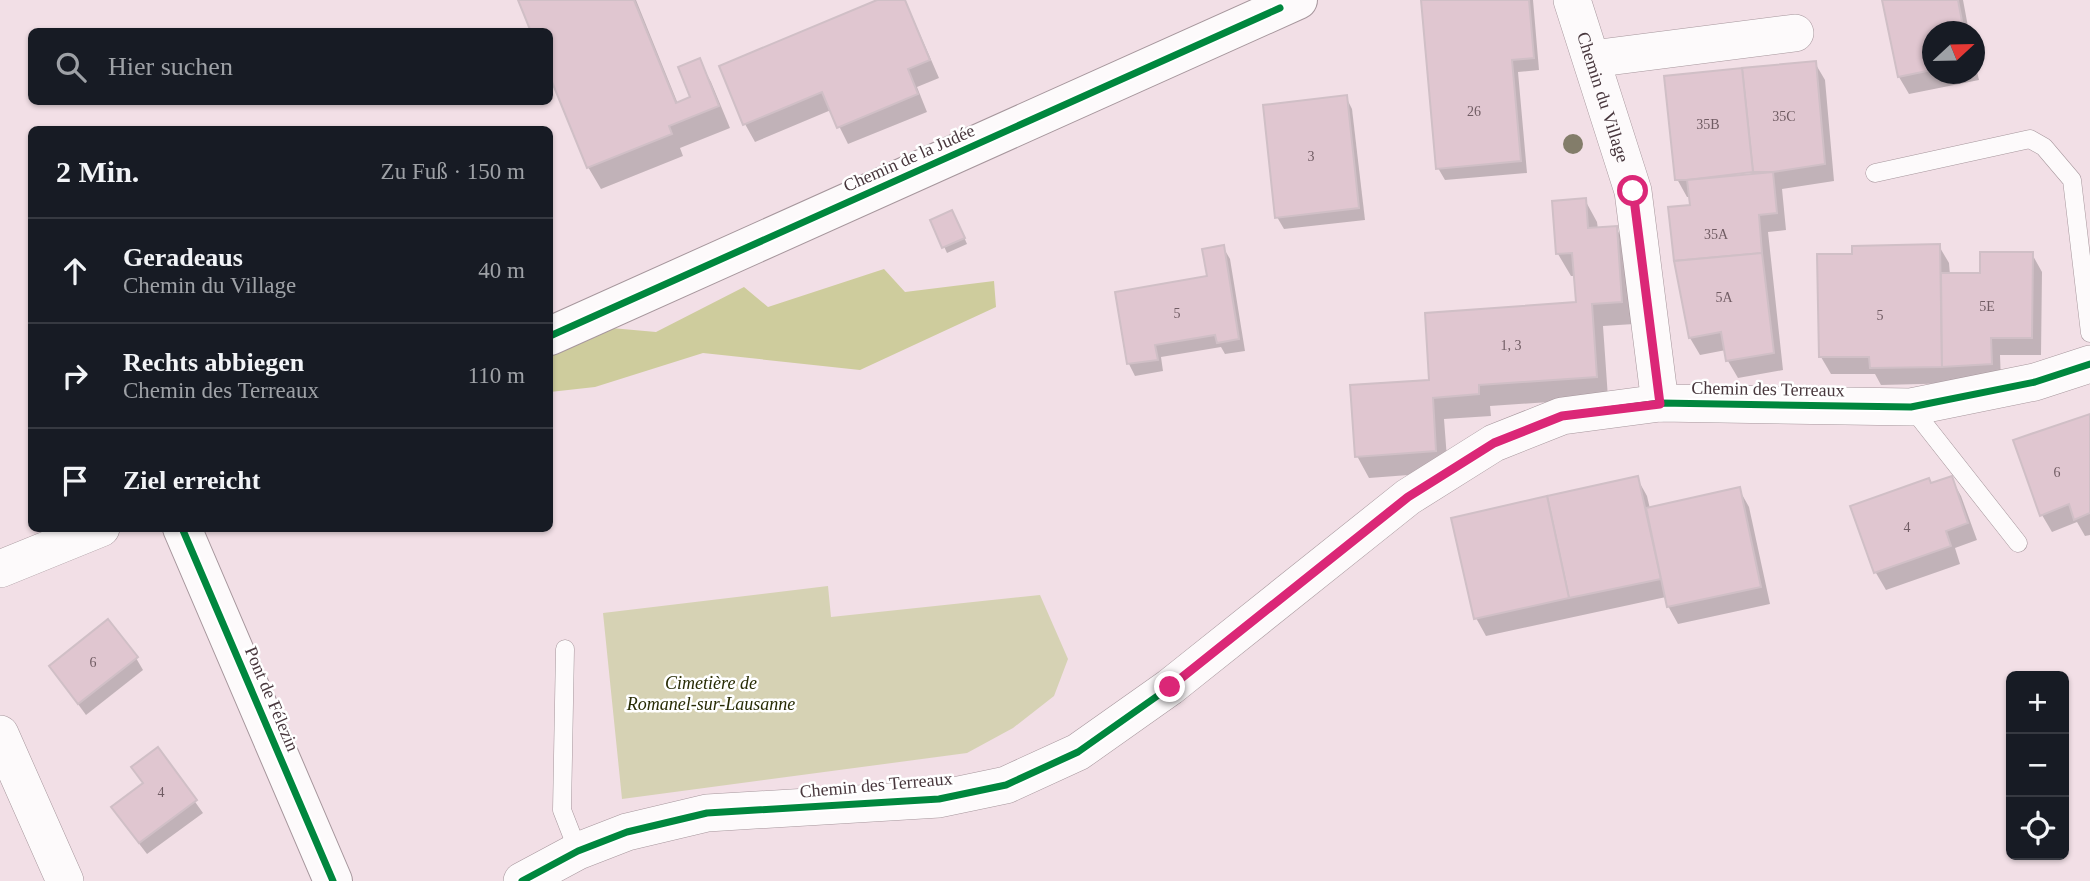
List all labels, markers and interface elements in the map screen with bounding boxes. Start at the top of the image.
north arrow [1922,21,1985,84]
search box [28,28,553,105]
street label: Chemin du Village [1573,29,1633,165]
icon: search [52,48,90,86]
text: Hier suchen [108,52,233,81]
house number: 26 [1467,104,1481,119]
house number: 35C [1772,109,1796,124]
house number: 35B [1696,117,1720,132]
street label: Chemin de la Judée [840,120,978,196]
house number: 3 [1308,149,1315,164]
text: 2 Min. [56,155,139,188]
text: Zu Fuß · 150 m [381,159,525,184]
route start [1617,175,1648,206]
house number: 35A [1704,227,1729,242]
text: Geradeaus [123,243,243,272]
icon: ahead [56,252,94,290]
text: 40 m [478,258,525,283]
text: Chemin du Village [123,273,296,298]
house number: 5A [1715,290,1733,305]
house number: 5E [1979,299,1995,314]
house number: 5 [1174,306,1181,321]
house number: 5 [1877,308,1884,323]
house number: 1, 3 [1501,338,1522,353]
text: Rechts abbiegen [123,348,304,377]
icon: right [56,357,94,395]
text: 110 m [468,363,525,388]
text: Chemin des Terreaux [123,378,319,403]
street label: Chemin des Terreaux [1691,378,1845,400]
icon: arrive [56,462,94,500]
house number: 6 [2054,465,2061,480]
text: Ziel erreicht [123,466,260,495]
house number: 4 [1904,520,1911,535]
street label: Pont de Félezin [241,644,303,754]
house number: 6 [90,655,97,670]
route end [1154,671,1185,702]
map controls [2006,671,2069,860]
button: + [2006,671,2069,734]
park label: Cimetière de Romanel-sur-Lausanne [626,673,795,714]
button: − [2006,734,2069,797]
street label: Chemin des Terreaux [799,768,953,802]
house number: 4 [158,785,165,800]
button: locate [2006,797,2069,860]

